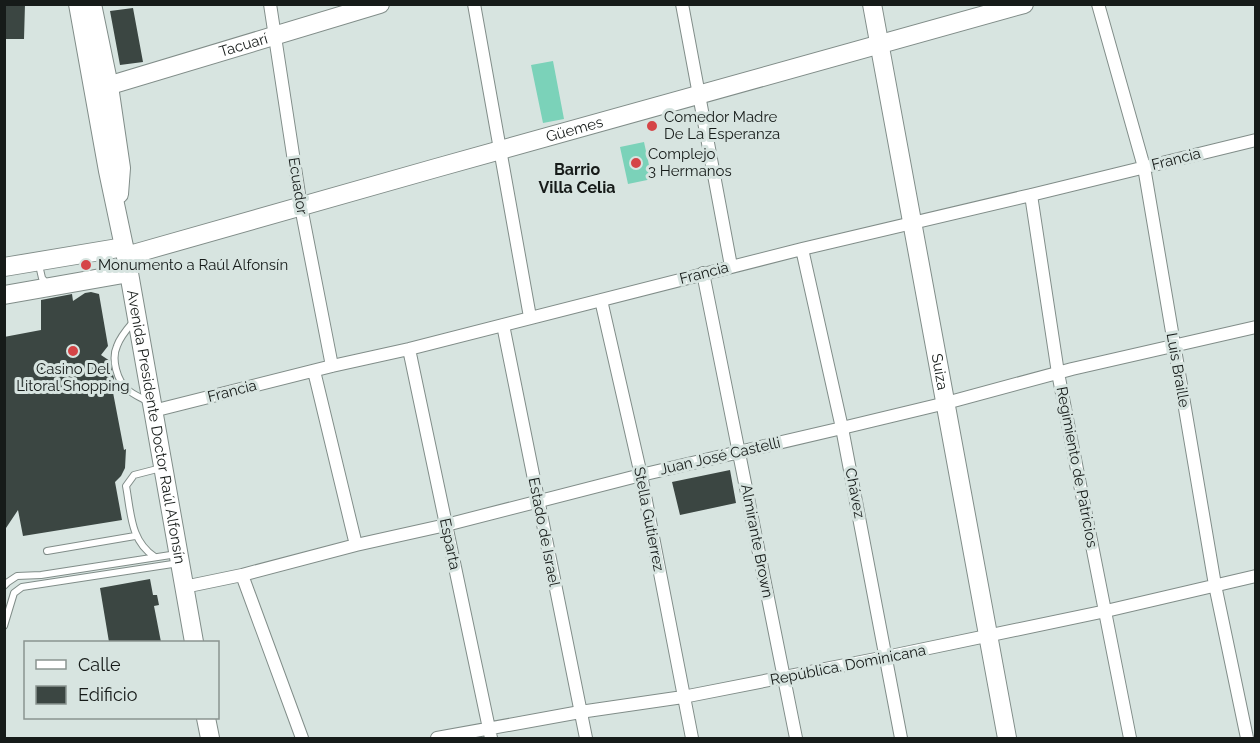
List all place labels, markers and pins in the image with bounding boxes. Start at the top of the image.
place label: Comedor Madre De La Esperanza [664,108,780,143]
marker: Comedor Madre De La Esperanza [645,119,659,133]
place label: Complejo 3 Hermanos [648,145,732,180]
marker: Complejo 3 Hermanos [629,156,643,170]
place label: Monumento a Raúl Alfonsín [98,256,288,274]
marker: Monumento a Raúl Alfonsín [79,258,93,272]
marker: Casino Del Litoral Shopping [66,344,80,358]
place label: Casino Del Litoral Shopping [16,360,130,395]

